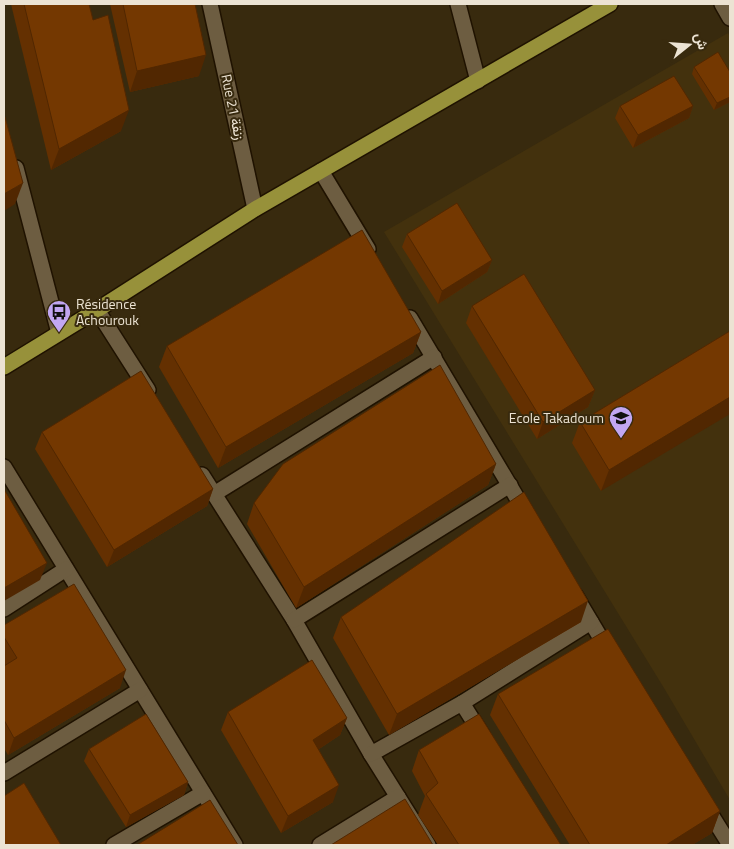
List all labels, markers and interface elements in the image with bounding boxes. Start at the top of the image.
north arrow [664,20,714,70]
text: ش [689,30,714,52]
street label: Rue 21 زنقة [216,72,251,142]
place label: Résidence Achourouk [76,293,139,330]
bus stop icon: Résidence Achourouk [46,299,72,333]
school or university icon: Ecole Takadoum [608,405,634,439]
place label: Ecole Takadoum [509,407,604,428]

